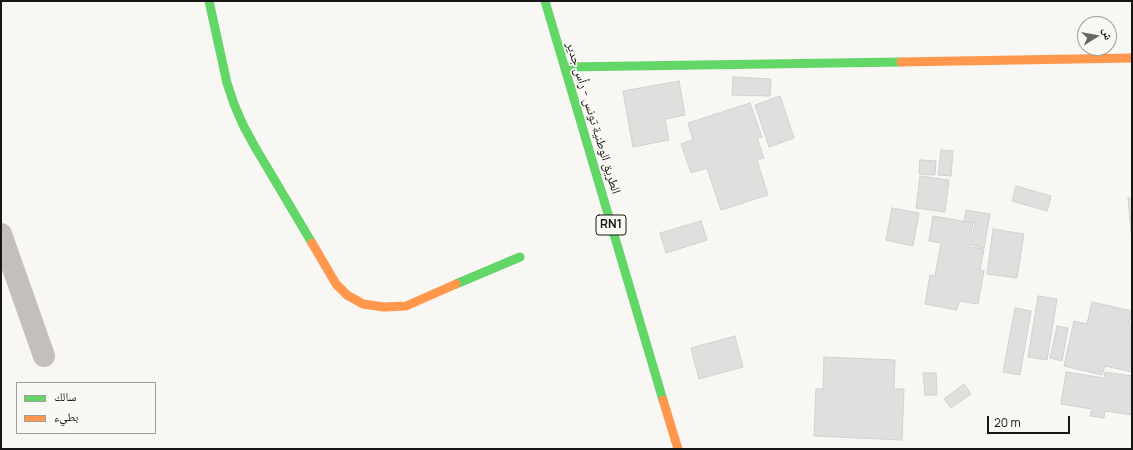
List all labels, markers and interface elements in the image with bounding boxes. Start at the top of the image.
north arrow [1077,16,1117,56]
text: ش [1100,27,1117,41]
street label: الطريق الوطنية تونس - رأس جدير [562,40,624,196]
road number: RN1 [596,215,626,235]
legend [16,382,156,434]
text: سالك [54,388,76,405]
text: بطيء [54,408,78,425]
scale bar [989,408,1072,434]
text: 20 m [994,414,1021,431]

